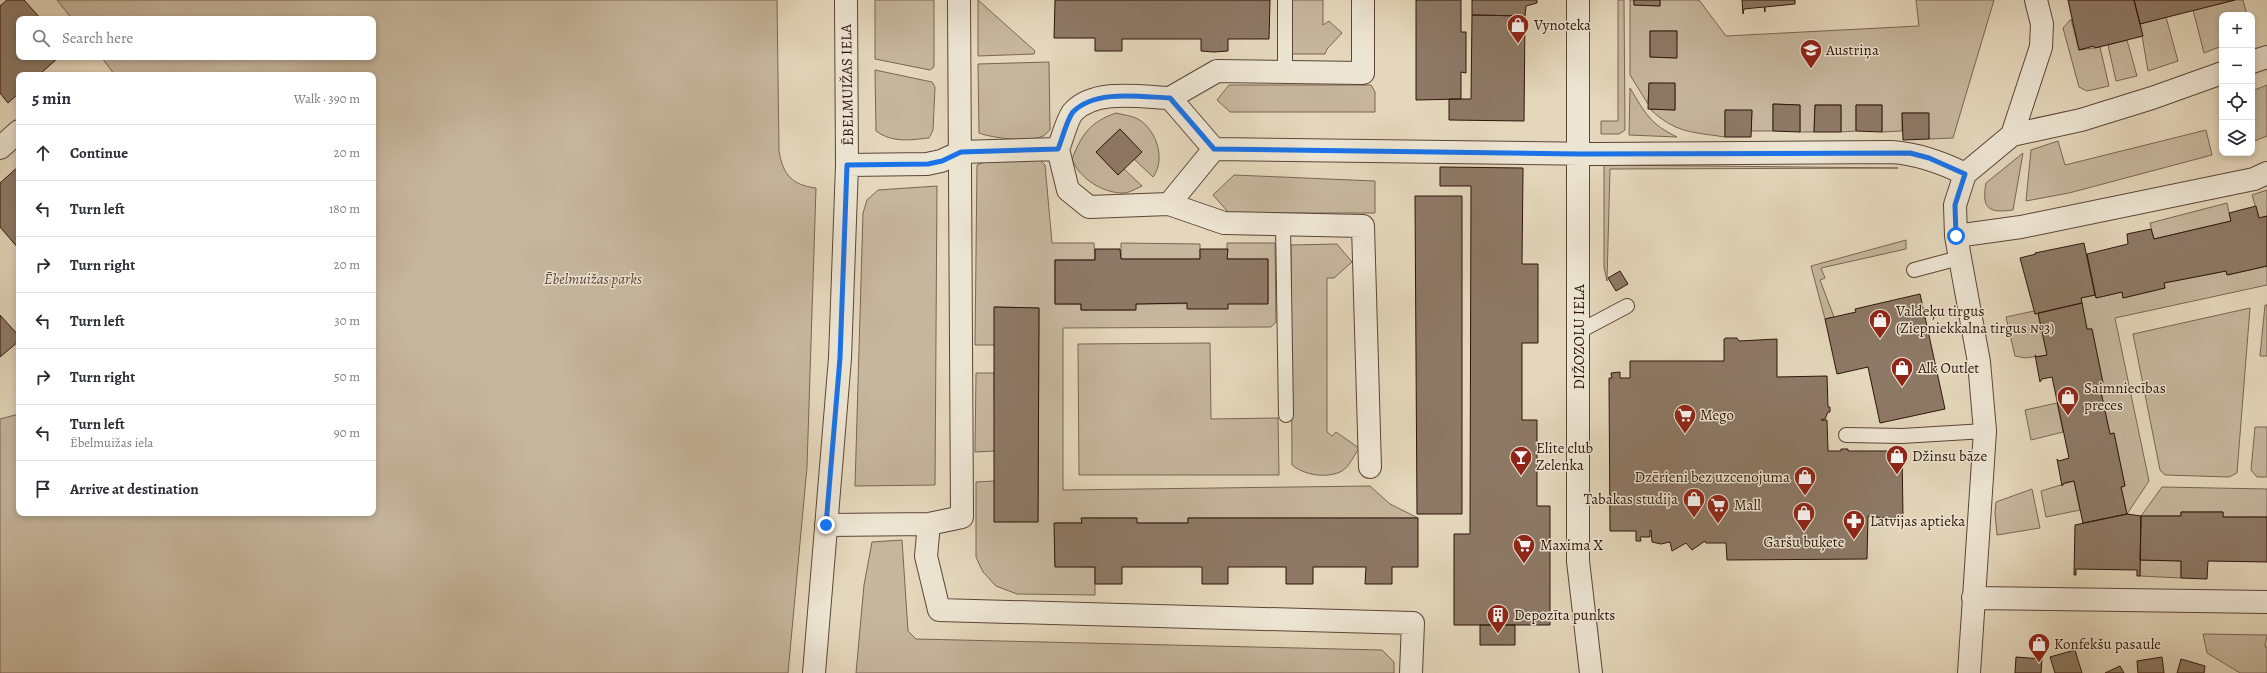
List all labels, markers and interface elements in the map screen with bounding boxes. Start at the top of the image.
shop icon: Vynoteka [1505,12,1531,45]
map controls [2219,12,2255,156]
button: + [2219,12,2255,48]
place label: Vynoteka [1533,15,1591,35]
search box [16,16,376,60]
street label: ĒBELMUIŽAS IELA [836,24,858,146]
icon: search [30,27,52,49]
text: Search here [62,28,133,48]
school or university icon: Austriņa [1798,37,1824,70]
place label: Austriņa [1825,40,1879,60]
button: − [2219,48,2255,84]
button: locate [2219,84,2255,120]
text: 5 min [32,87,71,110]
text: Walk · 390 m [294,90,360,107]
button: layers [2219,120,2255,156]
icon: ahead [32,142,54,164]
text: Continue [70,143,128,163]
text: 20 m [334,144,360,161]
icon: left [32,198,54,220]
text: Turn left [70,199,125,219]
text: 180 m [329,200,360,217]
route start [1947,227,1965,245]
icon: right [32,254,54,276]
text: Turn right [70,255,135,275]
text: 20 m [334,256,360,273]
park label: Ēbelmuižas parks [544,269,642,289]
street label: DIŽOZOLU IELA [1569,284,1589,390]
place label: Valdeķu tirgus (Ziepniekkalna tirgus №3) [1895,301,2054,338]
shop icon: Valdeķu tirgus (Ziepniekkalna tirgus №3) [1867,307,1893,340]
icon: left [32,310,54,332]
text: Turn left [70,311,125,331]
text: 30 m [334,312,360,329]
shop icon: Alk Outlet [1889,355,1915,388]
place label: Alk Outlet [1917,358,1979,378]
icon: right [32,366,54,388]
text: Turn right [70,367,135,387]
text: 50 m [334,368,360,385]
place label: Saimniecības preces [2084,378,2166,415]
shop icon: Saimniecības preces [2055,384,2081,417]
supermarket icon: Mego [1672,402,1698,435]
place label: Mego [1700,405,1734,425]
text: Turn left [70,414,125,434]
icon: left [32,422,54,444]
text: 90 m [334,424,360,441]
text: Ēbelmuižas iela [70,434,153,451]
place label: Elite club Zelenka [1536,438,1594,475]
shop icon: Džinsu bāze [1884,443,1910,476]
bar icon: Elite club Zelenka [1508,444,1534,477]
place label: Džinsu bāze [1912,446,1988,466]
shop icon: Dzērieni bez uzcenojuma [1792,464,1818,497]
place label: Dzērieni bez uzcenojuma [1635,467,1790,487]
icon: arrive [32,478,54,500]
text: Arrive at destination [70,479,199,499]
shop icon: Tabakas studija [1681,486,1707,519]
place label: Tabakas studija [1584,489,1678,509]
supermarket icon: Mall [1705,492,1731,525]
place label: Mall [1734,495,1761,515]
shop icon: Garšu buķete [1791,500,1817,533]
pharmacy icon: Latvijas aptieka [1841,508,1867,541]
place label: Latvijas aptieka [1870,511,1965,531]
route end [817,516,835,534]
supermarket icon: Maxima X [1511,532,1537,565]
place label: Garšu buķete [1764,532,1845,552]
place label: Maxima X [1540,535,1603,555]
building icon: Depozīta punkts [1485,602,1511,635]
place label: Depozīta punkts [1514,605,1615,625]
shop icon: Konfekšu pasaule [2026,631,2052,664]
place label: Konfekšu pasaule [2054,634,2161,654]

